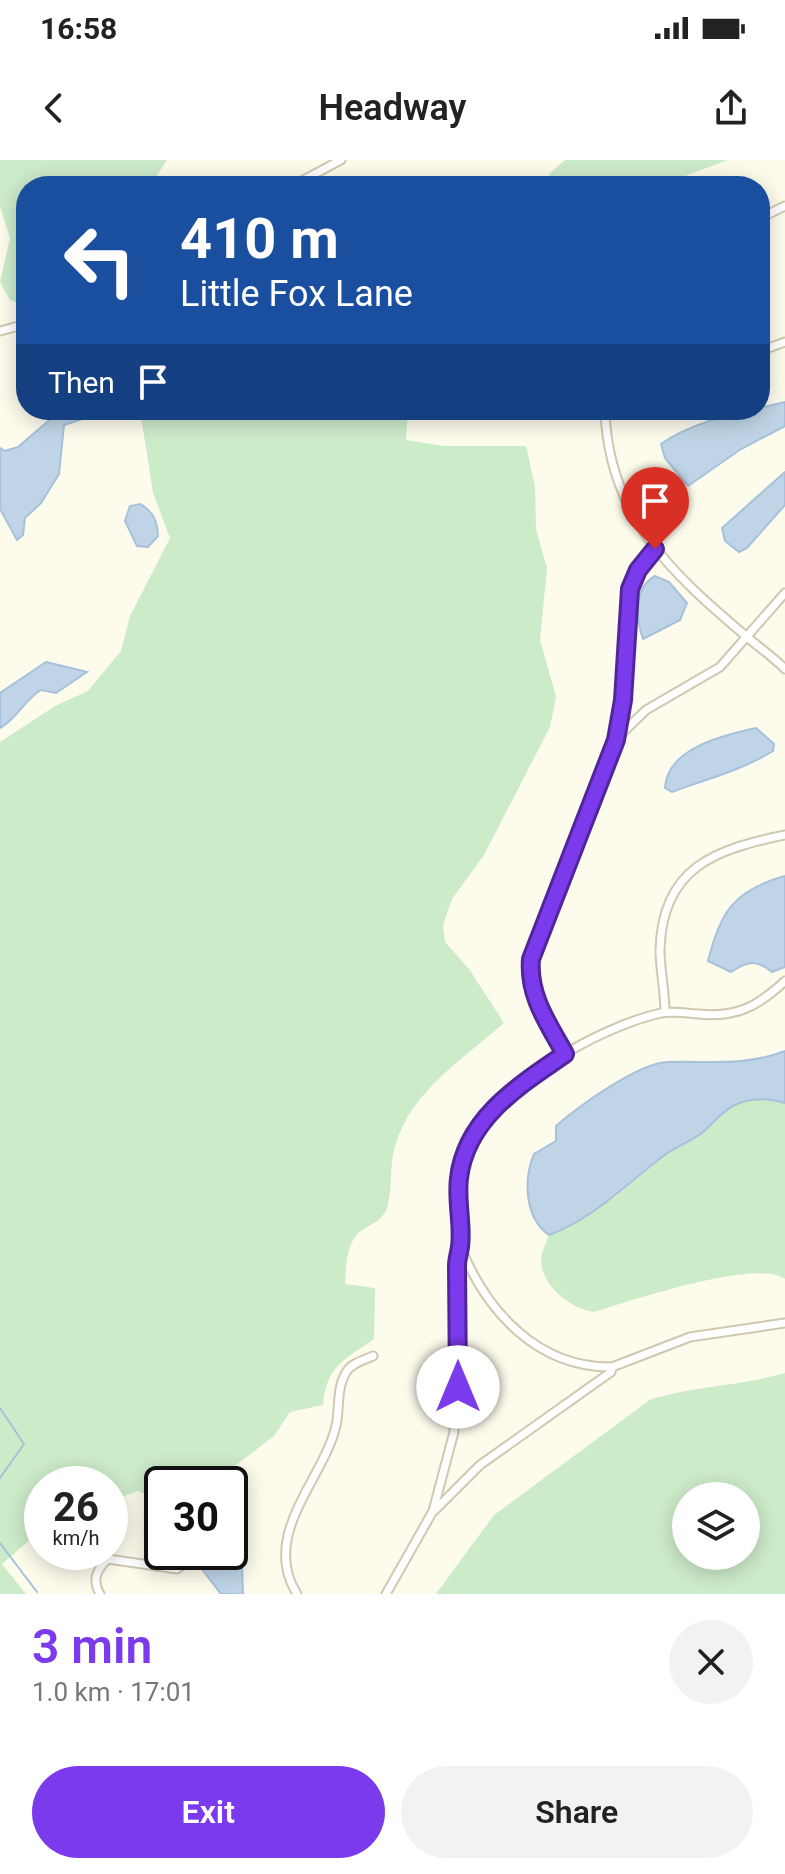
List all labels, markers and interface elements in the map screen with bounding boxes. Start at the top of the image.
text: 16:58 [40,11,117,46]
icon: back [32,86,76,130]
icon: share [709,86,753,130]
text: Headway [319,87,467,129]
text: 410 m [180,206,339,272]
icon: left [48,208,152,312]
text: Little Fox Lane [180,273,413,315]
icon: arrive [131,360,175,404]
text: Then [48,365,115,400]
pin [621,467,689,549]
icon: arrive [633,479,677,523]
position arrow [416,1345,500,1429]
speed limit sign: 30 [144,1466,248,1570]
map controls [672,1482,760,1570]
button: layers [672,1482,760,1570]
text: 26 [53,1484,99,1531]
text: km/h [53,1526,99,1550]
text: 3 min [32,1618,152,1675]
button: close [669,1620,753,1704]
text: 1.0 km · 17:01 [32,1677,195,1707]
button: Exit [32,1766,385,1858]
button: Share [401,1766,753,1858]

